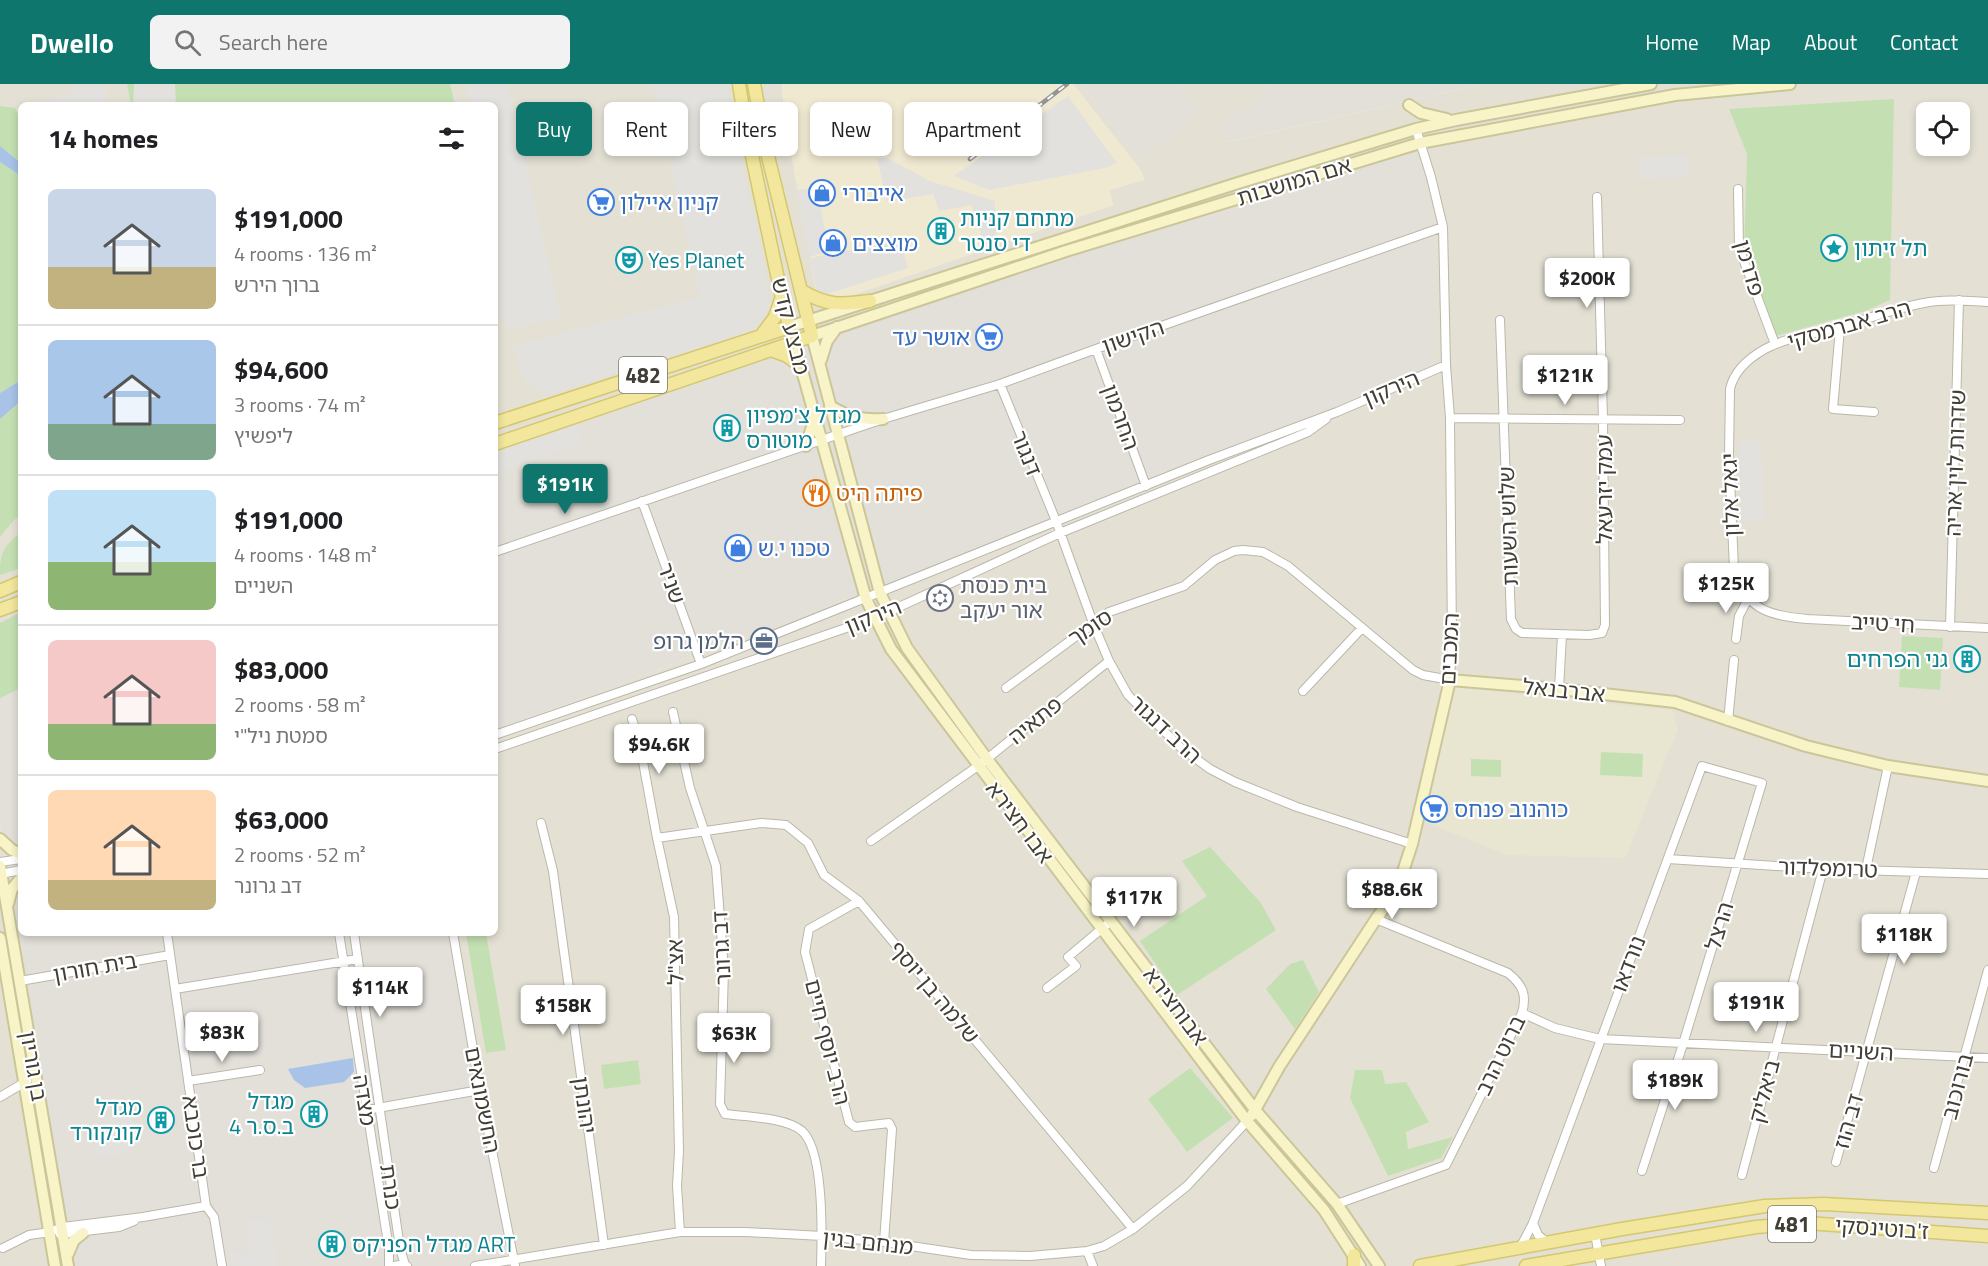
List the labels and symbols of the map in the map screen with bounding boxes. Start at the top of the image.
street label: אם המושבות [1232,147,1356,215]
place label: אייבורי [842,176,904,210]
shop icon: אייבורי [807,178,837,208]
place label: קניון איילון [620,185,719,219]
supermarket icon: קניון איילון [586,187,616,217]
place label: מתחם קניות די סנטר [960,201,1074,260]
building icon: מתחם קניות די סנטר [926,216,956,246]
place label: מוצצים [852,226,918,260]
shop icon: מוצצים [818,228,848,258]
place label: תל זיתון [1854,231,1928,265]
place icon: תל זיתון [1819,233,1849,263]
street label: פדרמן [1726,236,1774,300]
place label: Yes Planet [648,243,744,277]
theatre icon: Yes Planet [614,245,644,275]
pin: $200K [1545,258,1629,309]
street label: מבצע קדש [763,274,819,378]
street label: הרב אברמסקי [1783,290,1915,358]
street label: הקישון [1097,310,1169,362]
place label: אושר עד [892,320,970,354]
supermarket icon: אושר עד [974,322,1004,352]
pin: $121K [1523,355,1607,406]
road number: 482 [619,357,667,393]
street label: הירקון [1357,361,1425,415]
street label: החרמון [1093,379,1149,455]
street label: שדרות לוין אריה [1935,389,1975,537]
place label: מגדל צ'מפיון מוטורס [746,398,861,457]
building icon: מגדל צ'מפיון מוטורס [712,413,742,443]
street label: דנגור [1003,425,1051,481]
street label: עמק יזרעאל [1587,434,1621,544]
street label: יגאל אלון [1712,452,1748,538]
pin: $191K [523,464,607,515]
street label: שלוש השעות [1489,466,1527,586]
place label: פיתה היט [836,476,923,510]
restaurant icon: פיתה היט [801,478,831,508]
place label: טכנו י.ש [758,531,830,565]
shop icon: טכנו י.ש [723,533,753,563]
street label: שניר [649,558,695,608]
pin: $125K [1684,563,1768,614]
place label: בית כנסת אור יעקב [960,568,1047,627]
synagogue icon: בית כנסת אור יעקב [925,583,955,613]
street label: הירקון [839,589,907,643]
street label: סומך [1061,600,1119,654]
street label: חי טייב [1850,604,1916,642]
street label: המכבים [1430,612,1468,686]
place label: הלמן גרופ [653,624,744,658]
office icon: הלמן גרופ [749,626,779,656]
place label: גני הפרחים [1846,642,1948,676]
building icon: גני הפרחים [1952,644,1982,674]
street label: אברבנאל [1521,669,1607,711]
street label: הרב דנגור [1122,686,1210,772]
street label: פתאיה [1000,687,1070,753]
pin: $94.6K [610,724,708,775]
street label: אבו חצירא [978,774,1062,871]
place label: כוהנוב פנחס [1454,792,1568,826]
supermarket icon: כוהנוב פנחס [1419,794,1449,824]
street label: טרומפלדור [1777,849,1879,887]
pin: $88.6K [1343,869,1441,920]
pin: $117K [1092,877,1176,928]
street label: הרצל [1696,898,1742,954]
street label: דב גרונר [702,910,740,986]
pin: $118K [1862,914,1946,965]
street label: נורדאו [1602,931,1654,997]
street label: שלמה בן יוסף [882,933,988,1051]
street label: אצ"ל [658,939,692,985]
street label: בית חורון [50,943,140,991]
street label: אבוחצירא [1135,959,1217,1053]
pin: $114K [338,967,422,1018]
street label: הרב יוסף חיים [796,975,860,1109]
pin: $191K [1714,982,1798,1033]
pin: $158K [521,985,605,1036]
street label: ברוט הרב [1466,1009,1534,1101]
pin: $83K [186,1012,258,1063]
pin: $63K [698,1013,770,1064]
street label: בן גוריון [11,1028,57,1104]
street label: השניים [1828,1032,1894,1070]
street label: החשמונאים [456,1044,510,1156]
street label: בורוכוב [1932,1049,1982,1123]
street label: ביאליק [1739,1055,1789,1127]
pin: $189K [1633,1060,1717,1111]
street label: מצדה [344,1072,386,1128]
street label: יהונתן [564,1074,606,1136]
place label: מגדל ב.ס.ר 4 [229,1084,294,1143]
street label: דב הוז [1824,1089,1872,1153]
place label: מגדל קונקורד [70,1090,142,1149]
street label: בר כוכבא [173,1093,219,1181]
building icon: מגדל ב.ס.ר 4 [299,1099,329,1129]
building icon: מגדל קונקורד [146,1105,176,1135]
street label: כנרת [371,1162,411,1212]
road number: 481 [1768,1206,1816,1242]
street label: ז'בוטינסקי [1834,1208,1930,1248]
street label: מנחם בגין [821,1220,915,1264]
place label: מגדל הפניקס ART [352,1227,516,1261]
building icon: מגדל הפניקס ART [317,1229,347,1259]

